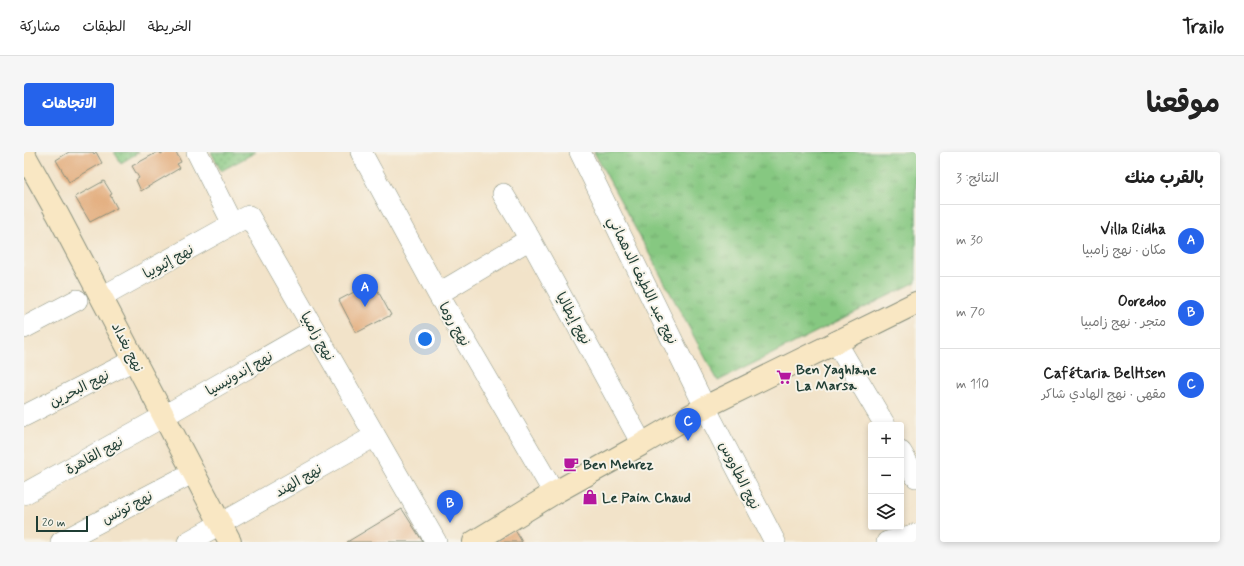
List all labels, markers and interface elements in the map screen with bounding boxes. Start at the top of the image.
text: Trailo [1182,15,1224,40]
text: مشاركة [20,18,60,36]
text: الطبقات [82,18,126,36]
text: الخريطة [148,18,191,36]
button: الاتجاهات [24,83,114,126]
text: موقعنا [1146,86,1220,123]
text: بالقرب منك [1125,167,1204,189]
text: النتائج: 3 [956,170,999,187]
street label: نهج عبد اللطيف الدهماني [601,213,681,349]
text: Villa Ridha [1101,220,1166,240]
text: 30 m [956,232,983,249]
text: A [1187,232,1195,249]
street label: نهج إثيوبيا [140,241,197,283]
text: مكان · نهج زامبيا [1082,242,1166,259]
pin: A [352,274,378,307]
street label: نهج إيطاليا [551,289,595,348]
text: Ooredoo [1118,292,1166,312]
street label: نهج روما [434,299,474,350]
text: 70 m [956,304,985,321]
text: B [1187,304,1195,321]
street label: نهج زامبيا [296,309,338,364]
text: متجر · نهج زامبيا [1081,314,1166,331]
street label: نهج بغداد [107,320,147,375]
your location [415,329,435,349]
street label: نهج إندونيسيا [203,347,276,400]
place label: Ben Yaghlane La Marsa [796,361,877,395]
text: Cafétaria BelHsen [1043,364,1166,384]
street label: نهج البحرين [46,366,113,412]
supermarket icon: Ben Yaghlane La Marsa [775,368,793,386]
text: 110 m [956,376,989,393]
text: C [1186,376,1196,393]
text: مقهى · نهج الهادي شاكر [1042,386,1166,403]
pin: C [675,408,701,441]
map controls [868,422,904,530]
button: + [868,422,904,458]
street label: نهج القاهرة [63,433,126,479]
street label: نهج الطاووس [714,438,764,513]
cafe icon: Ben Mehrez [562,455,580,473]
place label: Ben Mehrez [583,456,654,474]
button: − [868,458,904,494]
street label: نهج الهند [272,460,325,501]
street label: نهج تونس [99,487,156,529]
shop icon: Le Pain Chaud [581,488,599,506]
place label: Le Pain Chaud [602,489,691,507]
pin: B [437,490,463,523]
button: layers [868,494,904,530]
scale bar [36,514,88,533]
text: 20 m [42,516,65,530]

